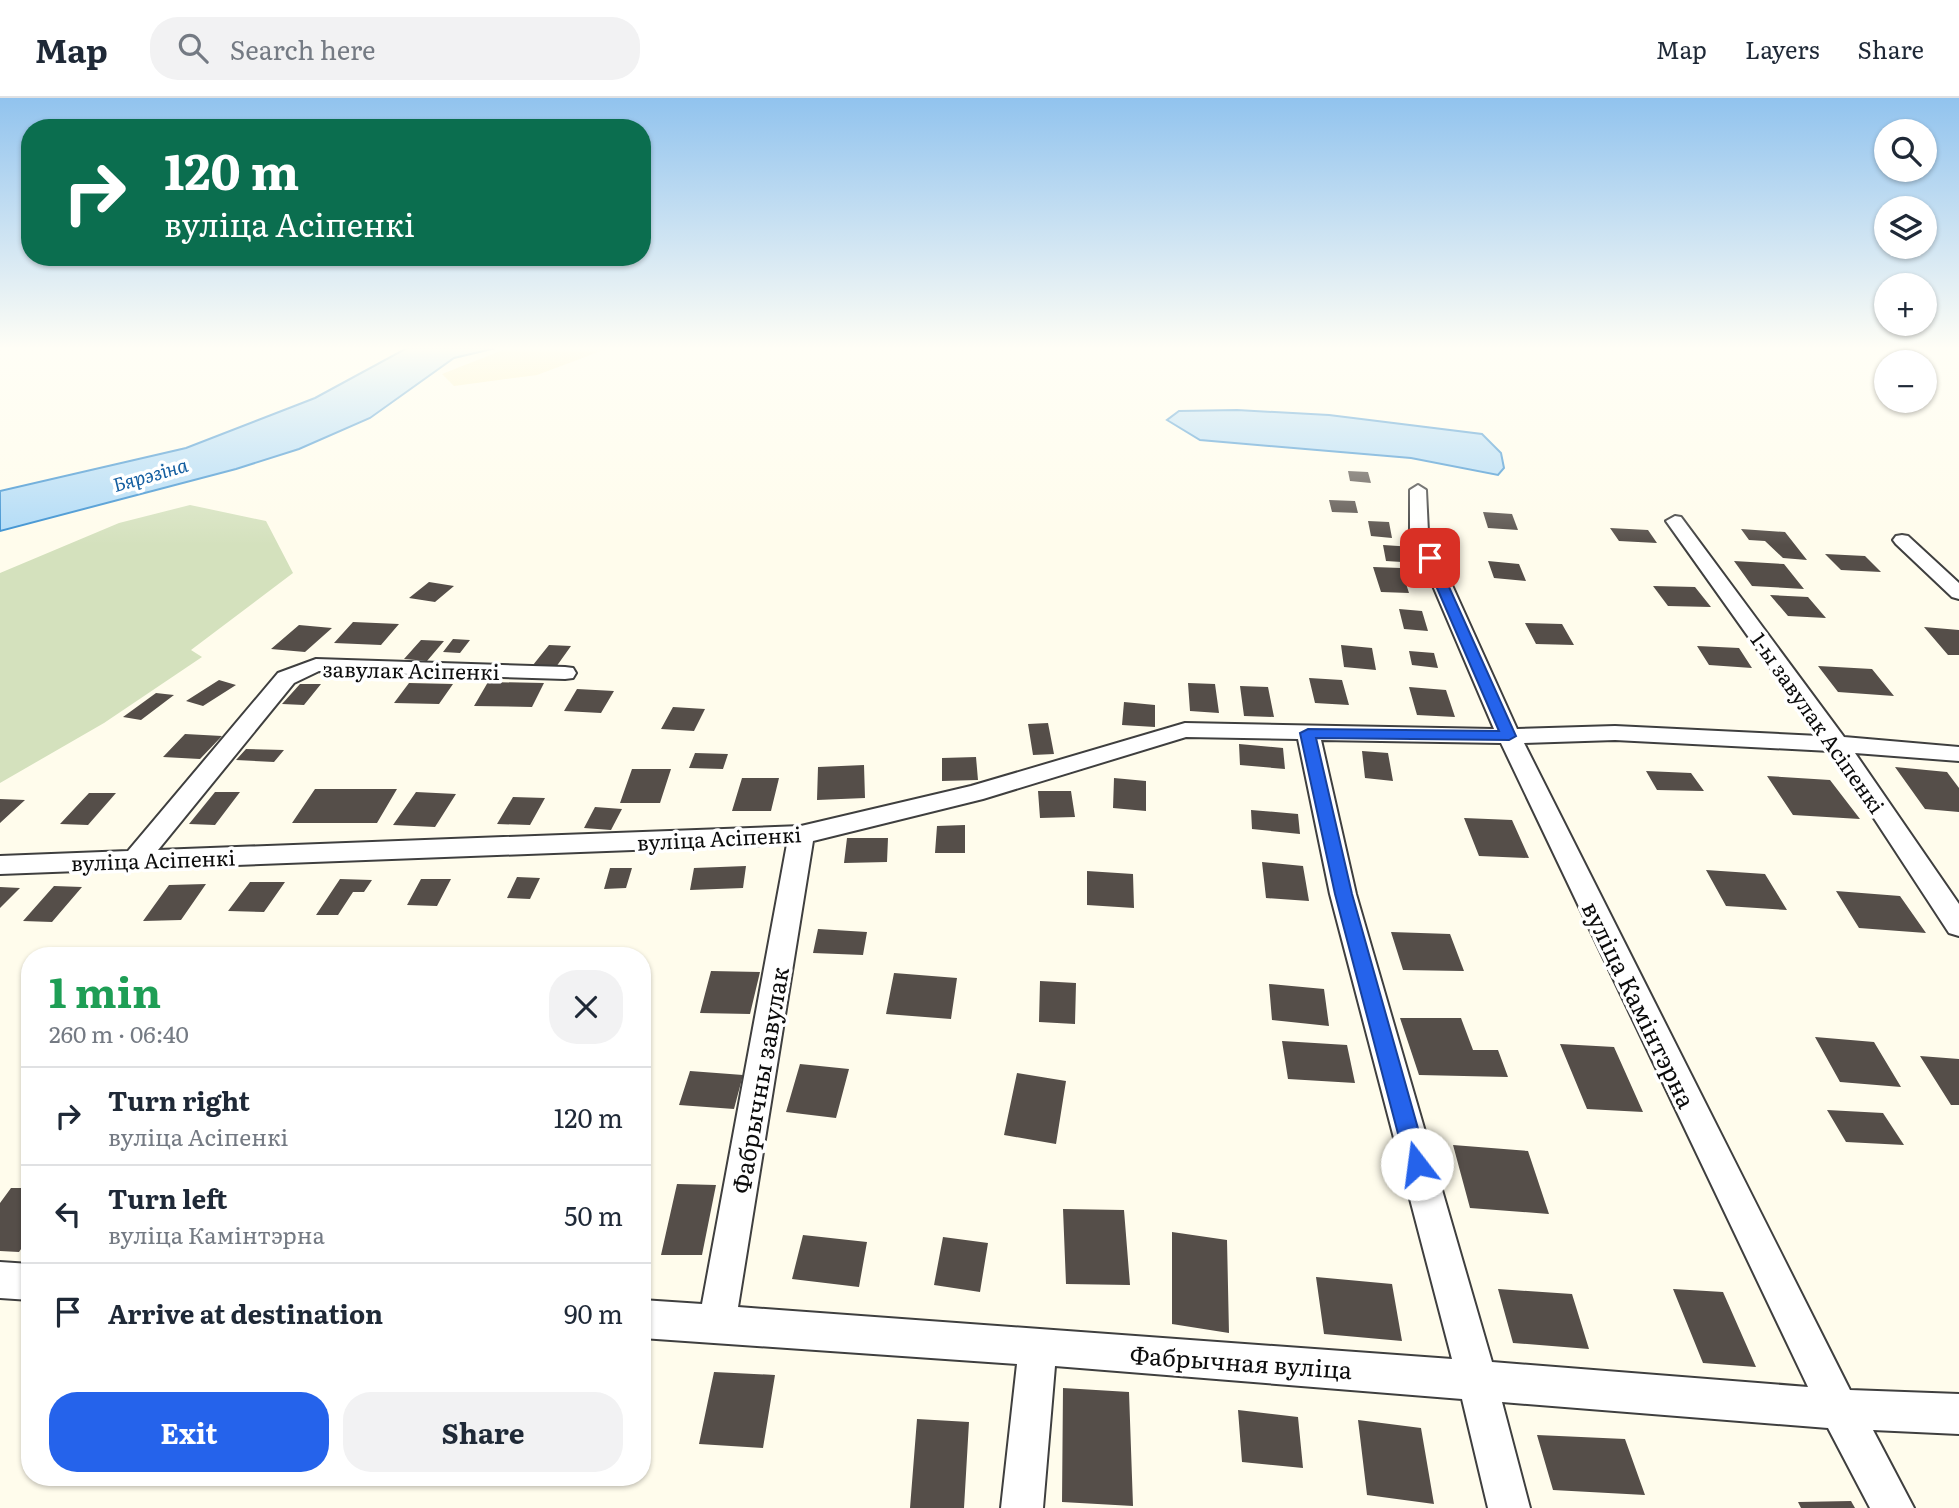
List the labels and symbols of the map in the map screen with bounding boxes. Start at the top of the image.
water label: Бярэзіна [109,450,191,498]
pin [1400,528,1460,588]
street label: 1-ы завулак Асіпенкі [1745,625,1893,819]
street label: завулак Асіпенкі [322,652,500,686]
street label: вуліца Асіпенкі [636,817,802,857]
street label: вуліца Асіпенкі [70,841,236,877]
street label: вуліца Камінтэрна [1575,895,1705,1113]
street label: Фабрычны завулак [722,964,796,1196]
position arrow [1380,1127,1454,1201]
street label: Фабрычная вуліца [1129,1336,1353,1386]

